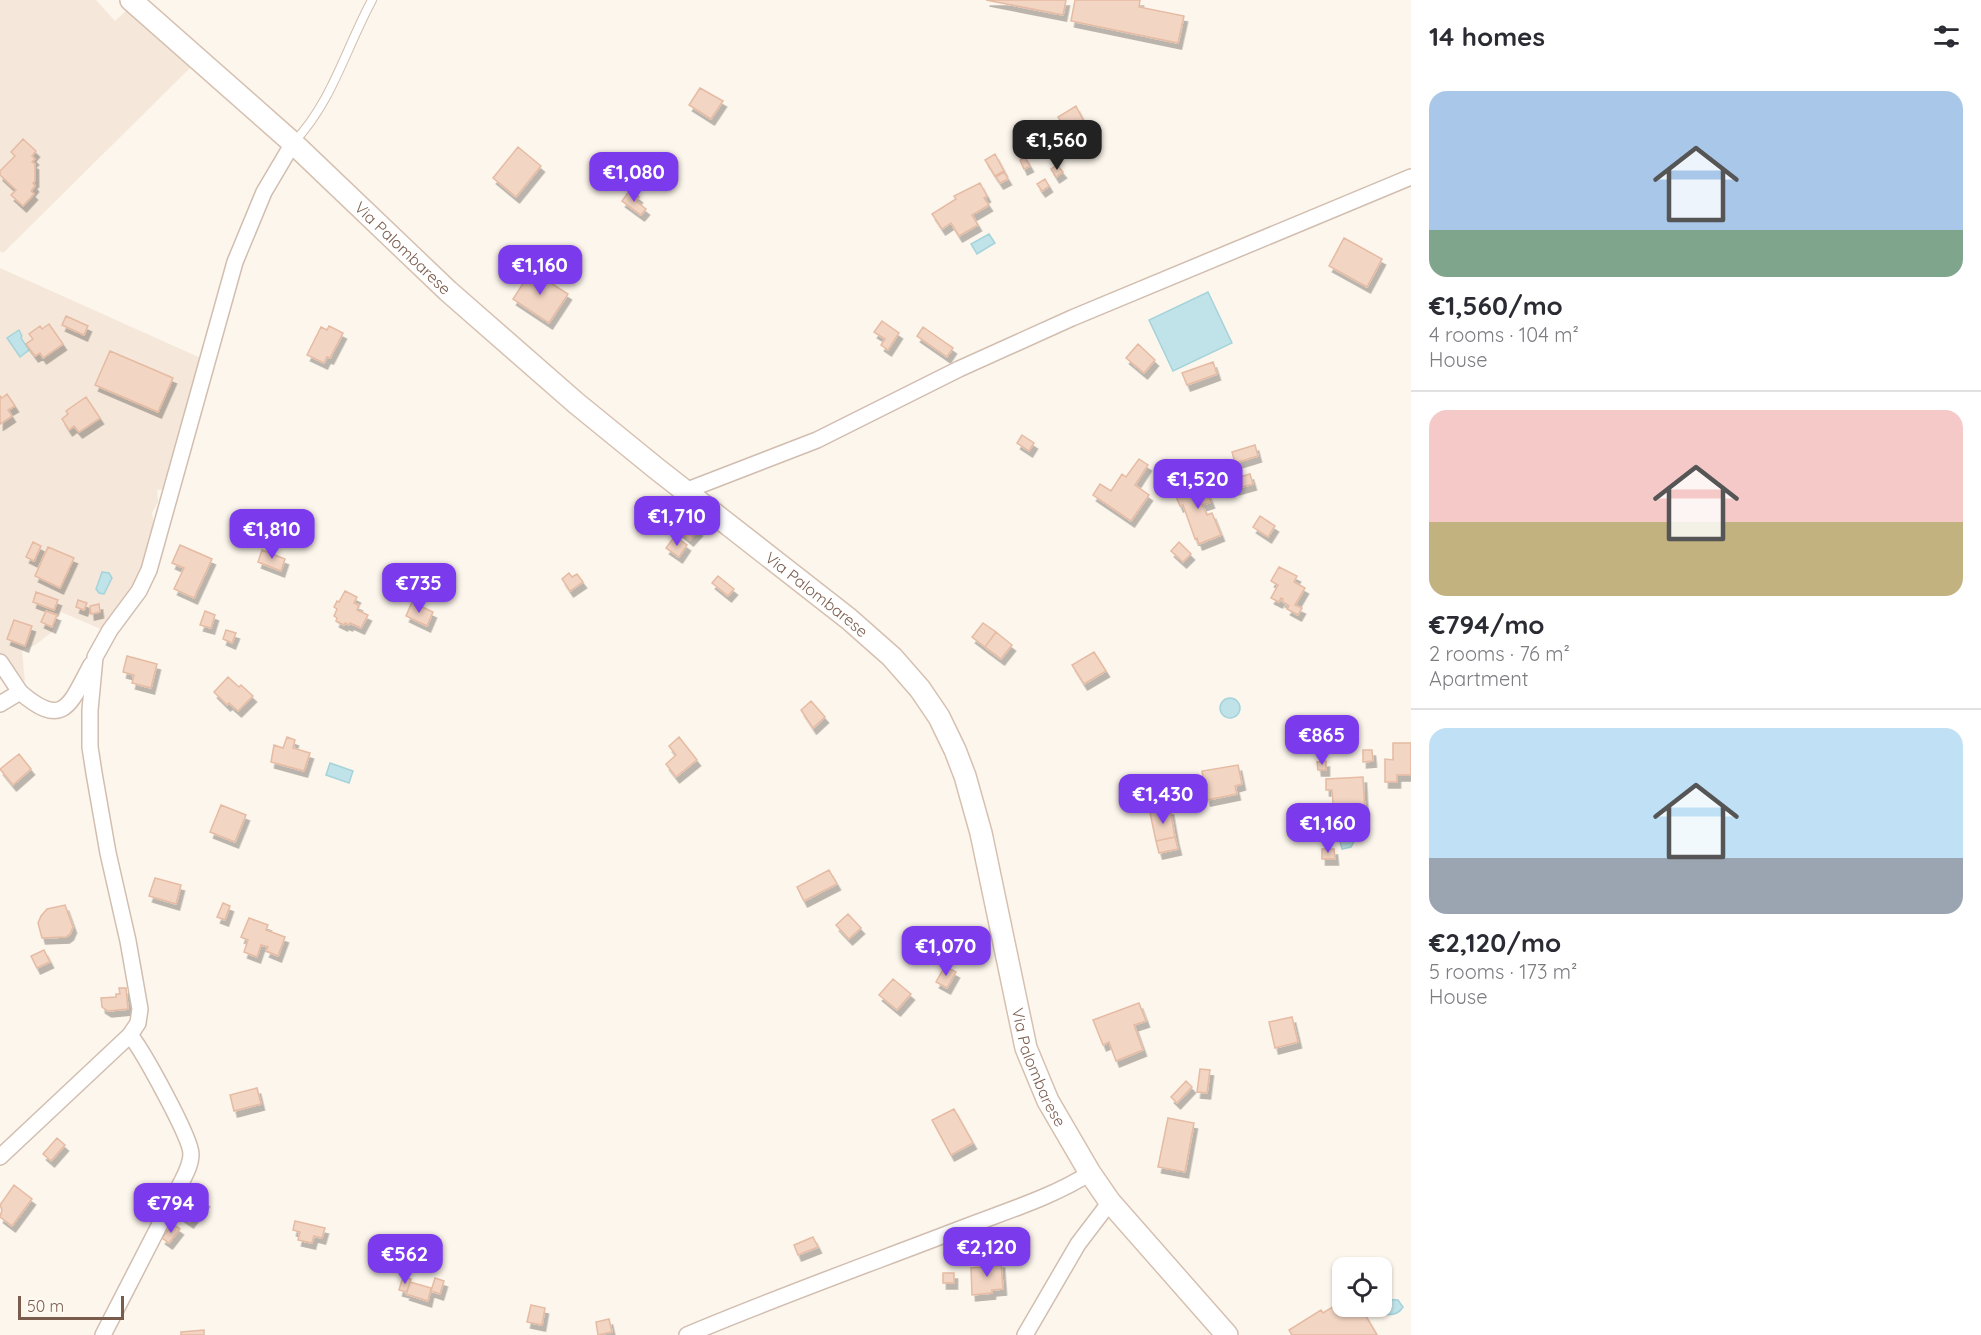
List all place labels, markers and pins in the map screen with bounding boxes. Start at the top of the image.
pin: €1,560 [1008,120,1106,171]
pin: €1,080 [585,152,683,203]
pin: €1,160 [491,245,589,296]
pin: €1,520 [1149,459,1247,510]
pin: €1,710 [628,496,726,547]
pin: €1,810 [223,509,321,560]
pin: €735 [383,563,455,614]
pin: €865 [1286,715,1358,766]
pin: €1,430 [1114,774,1212,825]
pin: €1,160 [1279,803,1377,854]
pin: €1,070 [897,926,995,977]
pin: €794 [135,1183,207,1234]
pin: €2,120 [938,1227,1036,1278]
pin: €562 [369,1234,441,1285]

